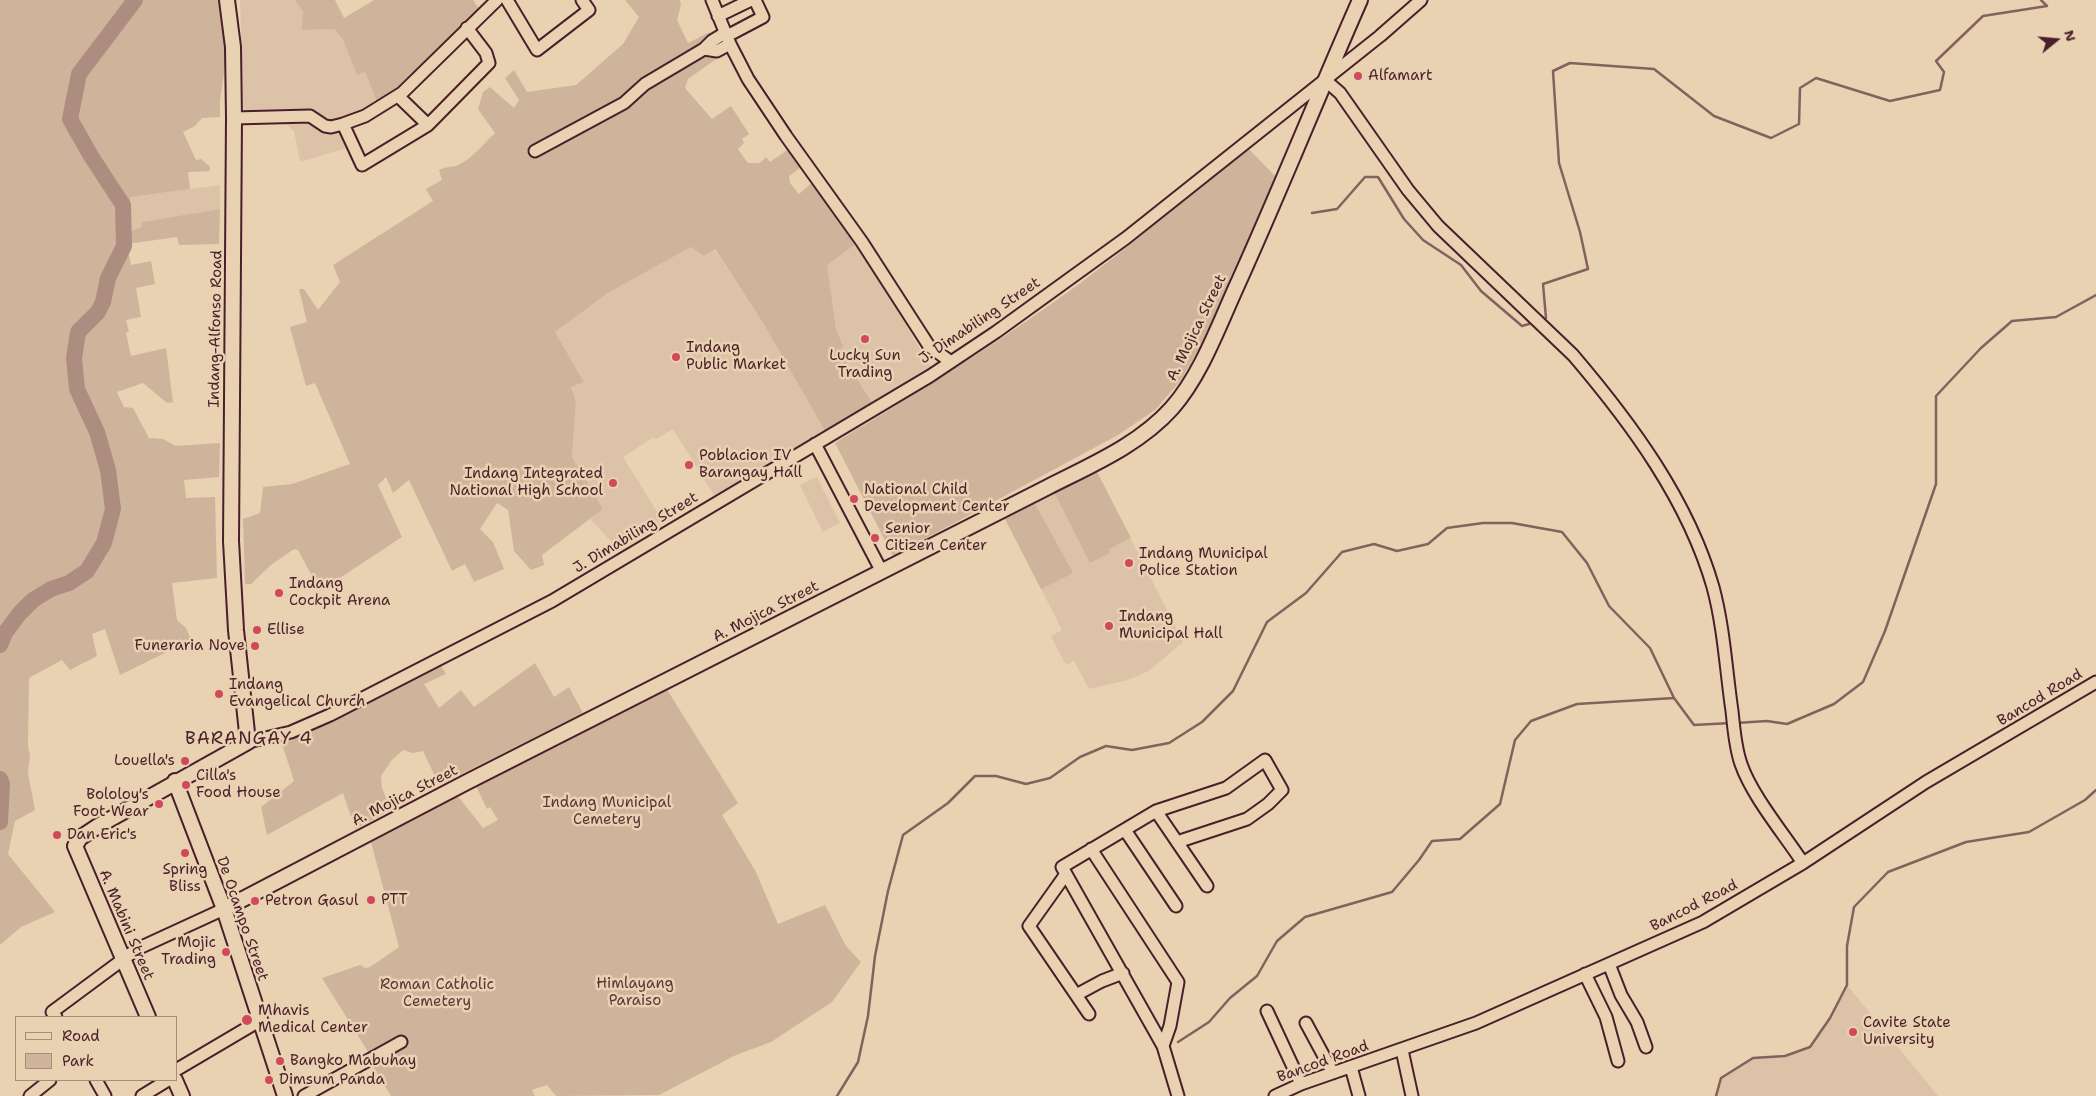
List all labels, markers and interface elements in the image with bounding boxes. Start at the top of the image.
north arrow [2031,15,2081,65]
text: N [2060,28,2081,44]
place label: Alfamart [1368,67,1432,85]
marker: Alfamart [1352,70,1364,82]
street label: Indang-Alfonso Road [206,250,226,408]
street label: A. Mojica Street [1163,272,1231,384]
street label: J. Dimabiling Street [916,274,1044,368]
marker: Lucky Sun Trading [859,333,871,345]
place label: Indang Public Market [686,339,786,374]
place label: Lucky Sun Trading [829,347,901,382]
marker: Indang Public Market [670,351,682,363]
place label: Poblacion IV Barangay Hall [699,447,802,482]
marker: Poblacion IV Barangay Hall [683,459,695,471]
place label: Indang Integrated National High School [450,465,603,500]
marker: Indang Integrated National High School [607,477,619,489]
place label: National Child Development Center [864,481,1010,516]
street label: J. Dimabiling Street [570,489,702,577]
marker: National Child Development Center [848,493,860,505]
place label: Senior Citizen Center [885,520,987,555]
marker: Senior Citizen Center [869,532,881,544]
place label: Indang Municipal Police Station [1139,545,1268,580]
marker: Indang Municipal Police Station [1123,557,1135,569]
place label: Indang Cockpit Arena [289,575,390,610]
street label: A. Mojica Street [710,578,822,646]
marker: Indang Cockpit Arena [273,587,285,599]
place label: Indang Municipal Hall [1119,608,1223,643]
marker: Indang Municipal Hall [1103,620,1115,632]
place label: Ellise [267,621,305,639]
marker: Ellise [251,624,263,636]
place label: Funeraria Nove [135,637,245,655]
marker: Funeraria Nove [249,640,261,652]
street label: Bancod Road [1994,666,2086,730]
place label: Indang Evangelical Church [229,676,365,711]
marker: Indang Evangelical Church [213,688,225,700]
district label: BARANGAY 4 [184,728,314,750]
place label: Louella's [114,752,175,770]
marker: Louella's [179,755,191,767]
street label: A. Mojica Street [349,762,461,830]
place label: Cilla's Food House [196,767,281,802]
marker: Cilla's Food House [180,779,192,791]
place label: Bololoy's Foot Wear [73,786,149,821]
park label: Indang Municipal Cemetery [543,794,671,829]
marker: Bololoy's Foot Wear [153,798,165,810]
place label: Dan Eric's [67,826,137,844]
marker: Dan Eric's [51,829,63,841]
marker: Spring Bliss [179,847,191,859]
street label: De Ocampo Street [212,854,272,984]
place label: Spring Bliss [162,861,208,896]
street label: A. Mabini Street [95,867,157,983]
street label: Bancod Road [1647,876,1741,936]
place label: PTT [381,891,408,909]
place label: Petron Gasul [265,892,359,910]
marker: PTT [365,894,377,906]
marker: Petron Gasul [249,895,261,907]
place label: Mojic Trading [161,934,216,969]
marker: Mojic Trading [220,946,232,958]
park label: Himlayang Paraiso [596,975,674,1010]
park label: Roman Catholic Cemetery [380,976,494,1011]
place label: Mhavis Medical Center [258,1002,368,1037]
marker: Mhavis Medical Center [240,1013,254,1027]
place label: Cavite State University [1863,1014,1951,1049]
legend [15,1016,178,1081]
text: Road [62,1026,100,1046]
marker: Cavite State University [1847,1026,1859,1038]
street label: Bancod Road [1275,1037,1371,1087]
text: Park [62,1051,94,1071]
place label: Bangko Mabuhay [290,1052,416,1070]
marker: Bangko Mabuhay [274,1055,286,1067]
place label: Dimsum Panda [279,1071,385,1089]
marker: Dimsum Panda [263,1074,275,1086]

